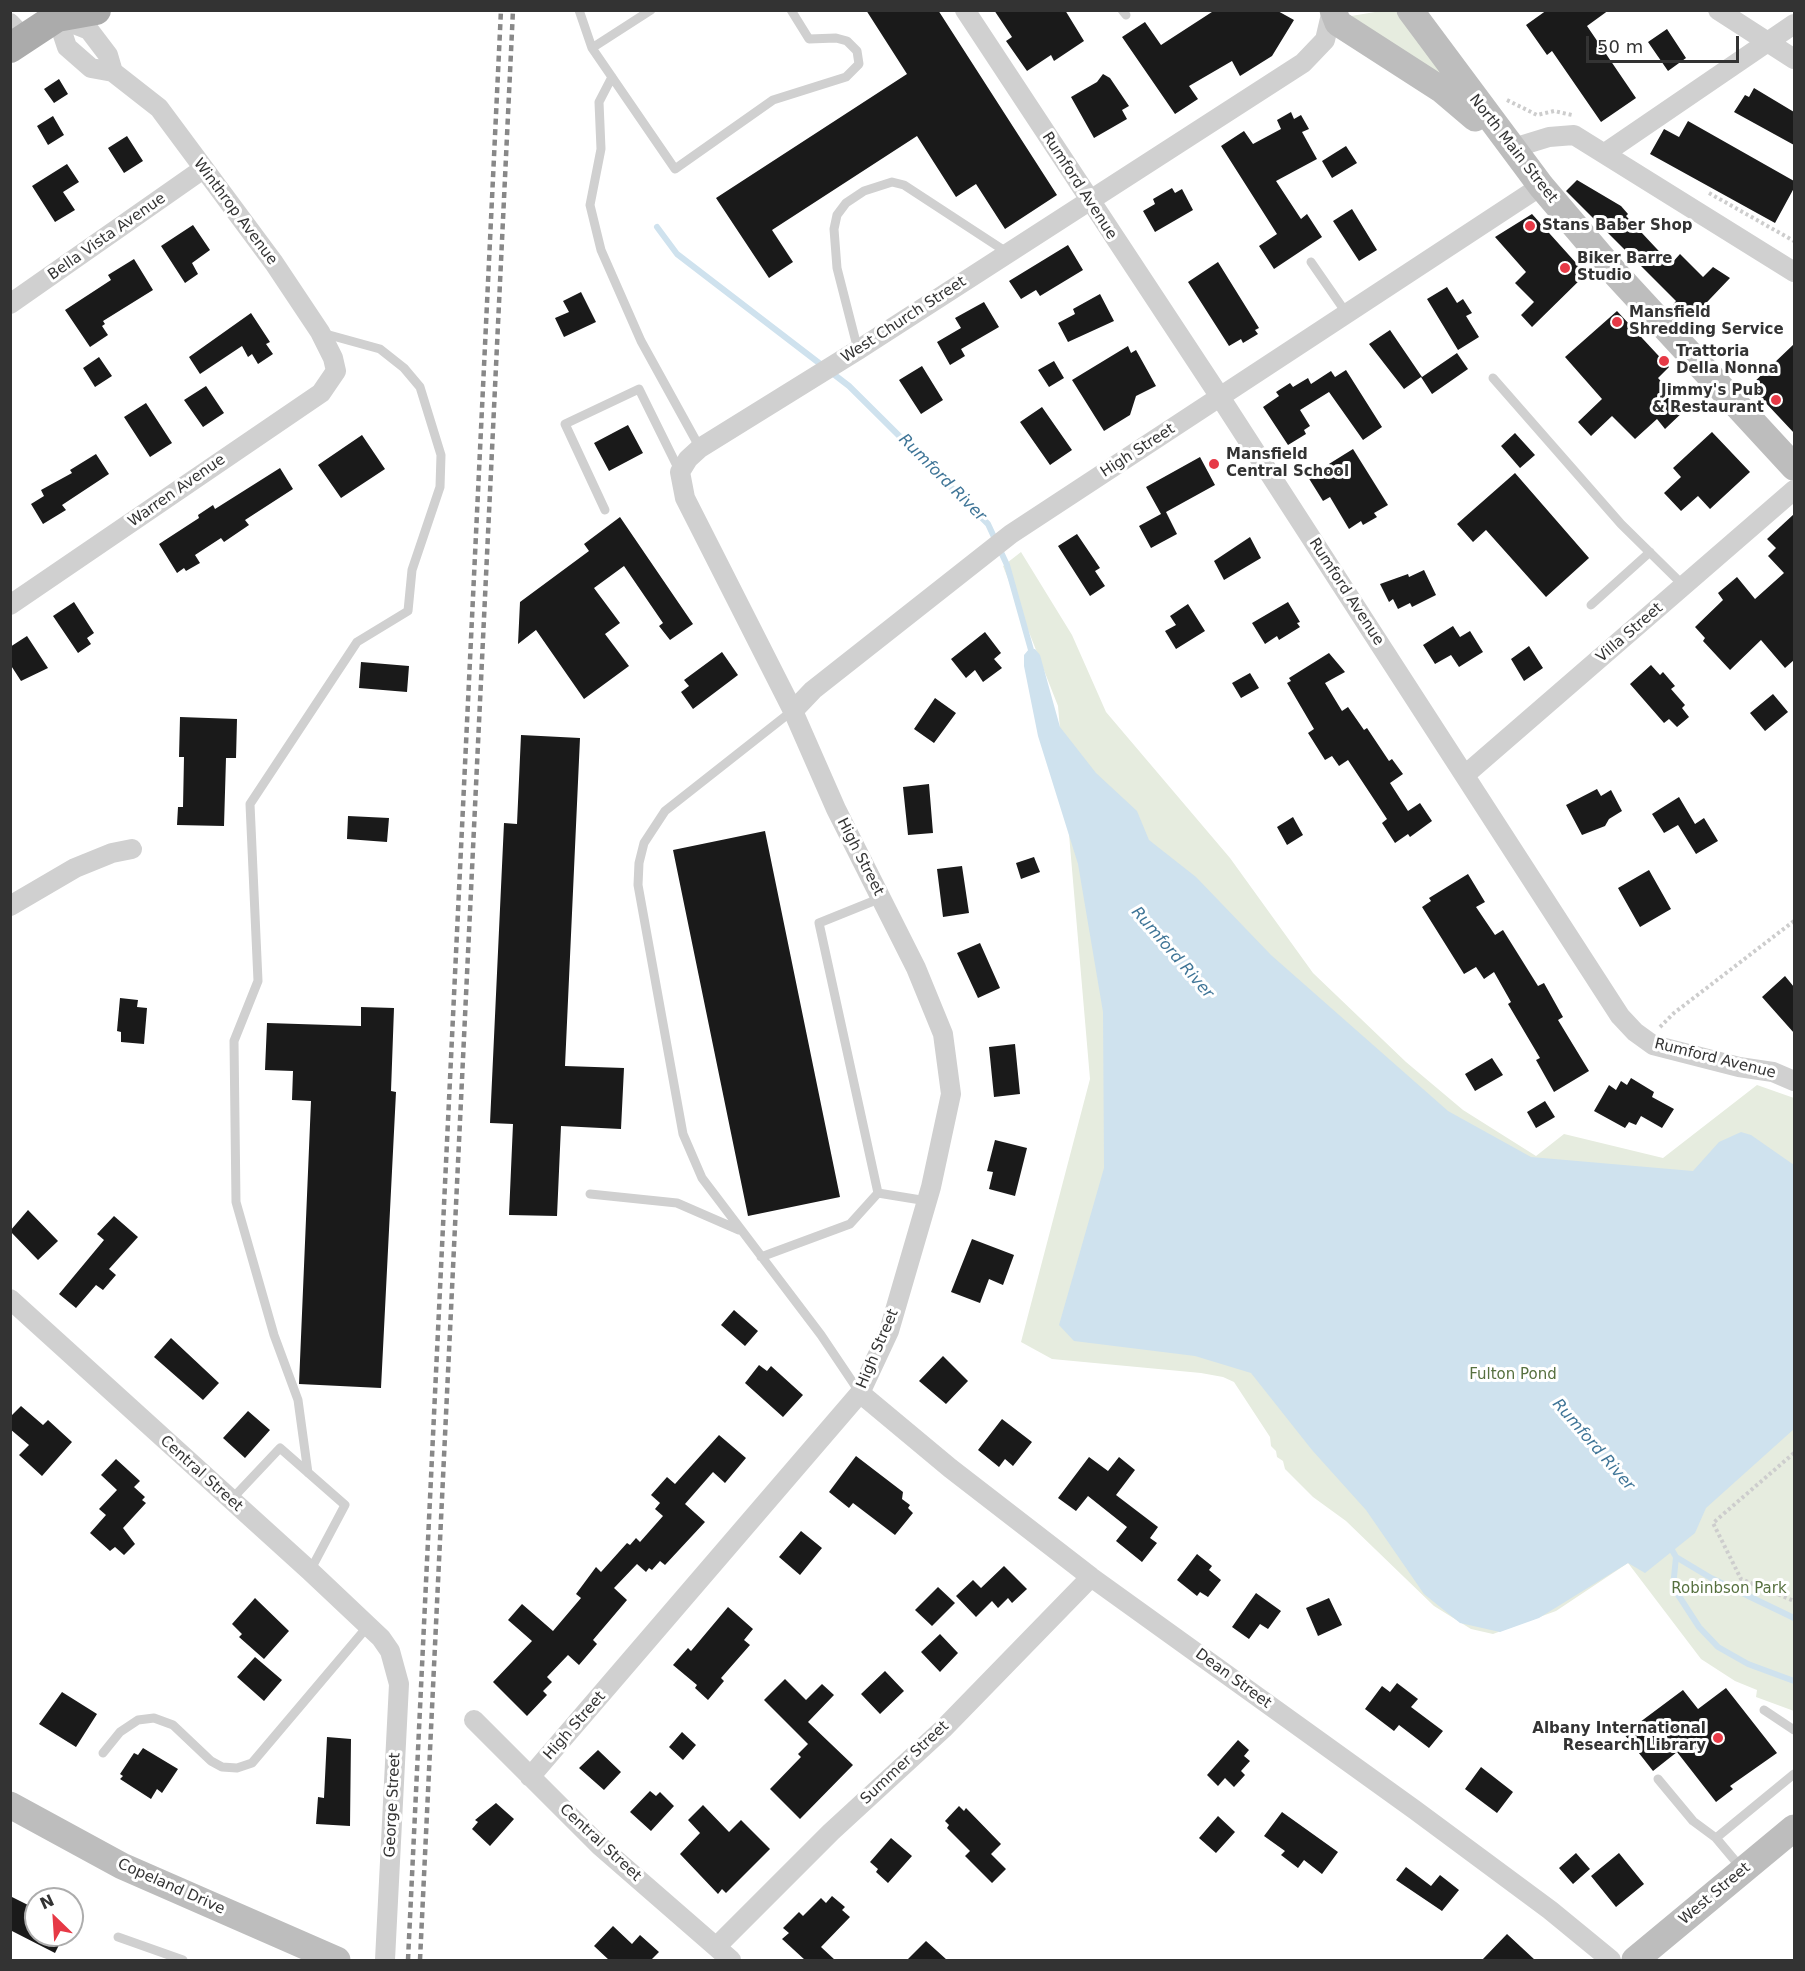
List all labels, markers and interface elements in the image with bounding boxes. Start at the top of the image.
scale bar [1589,24,1742,62]
text: 50 m [1597,36,1643,57]
street label: North Main Street [1465,91,1561,207]
street label: Rumford Avenue [1038,129,1120,243]
street label: Winthrop Avenue [189,155,281,269]
street label: Bella Vista Avenue [45,190,169,284]
place label: Stans Baber Shop [1542,217,1693,235]
marker: Stans Baber Shop [1523,219,1537,233]
place label: Biker Barre Studio [1577,250,1672,285]
marker: Biker Barre Studio [1558,261,1572,275]
street label: West Church Street [838,273,970,367]
place label: Mansfield Shredding Service [1629,304,1784,339]
marker: Mansfield Shredding Service [1610,315,1624,329]
place label: Trattoria Della Nonna [1676,343,1779,378]
marker: Trattoria Della Nonna [1657,354,1671,368]
place label: Jimmy's Pub & Restaurant [1652,382,1764,417]
marker: Jimmy's Pub & Restaurant [1769,393,1783,407]
street label: High Street [1098,420,1178,482]
water label: Rumford River [894,430,990,526]
place label: Mansfield Central School [1226,446,1349,481]
street label: Warren Avenue [125,451,229,531]
marker: Mansfield Central School [1207,457,1221,471]
street label: Rumford Avenue [1305,535,1387,649]
street label: Villa Street [1593,599,1667,667]
street label: High Street [833,815,887,899]
water label: Rumford River [1127,903,1217,1003]
street label: Rumford Avenue [1653,1035,1777,1083]
street label: High Street [853,1306,903,1392]
park label: Fulton Pond [1469,1366,1557,1384]
water label: Rumford River [1548,1395,1638,1495]
street label: Central Street [156,1432,246,1516]
park label: Robinbson Park [1671,1580,1787,1598]
street label: Dean Street [1191,1645,1275,1713]
street label: High Street [540,1688,610,1764]
street label: Summer Street [857,1718,953,1808]
place label: Albany International Research Library [1532,1720,1706,1755]
marker: Albany International Research Library [1711,1731,1725,1745]
street label: George Street [381,1752,405,1858]
street label: Central Street [555,1801,645,1885]
street label: Copeland Drive [115,1855,227,1919]
street label: West Street [1676,1859,1754,1929]
north arrow [24,1887,84,1947]
text: N [37,1891,57,1913]

